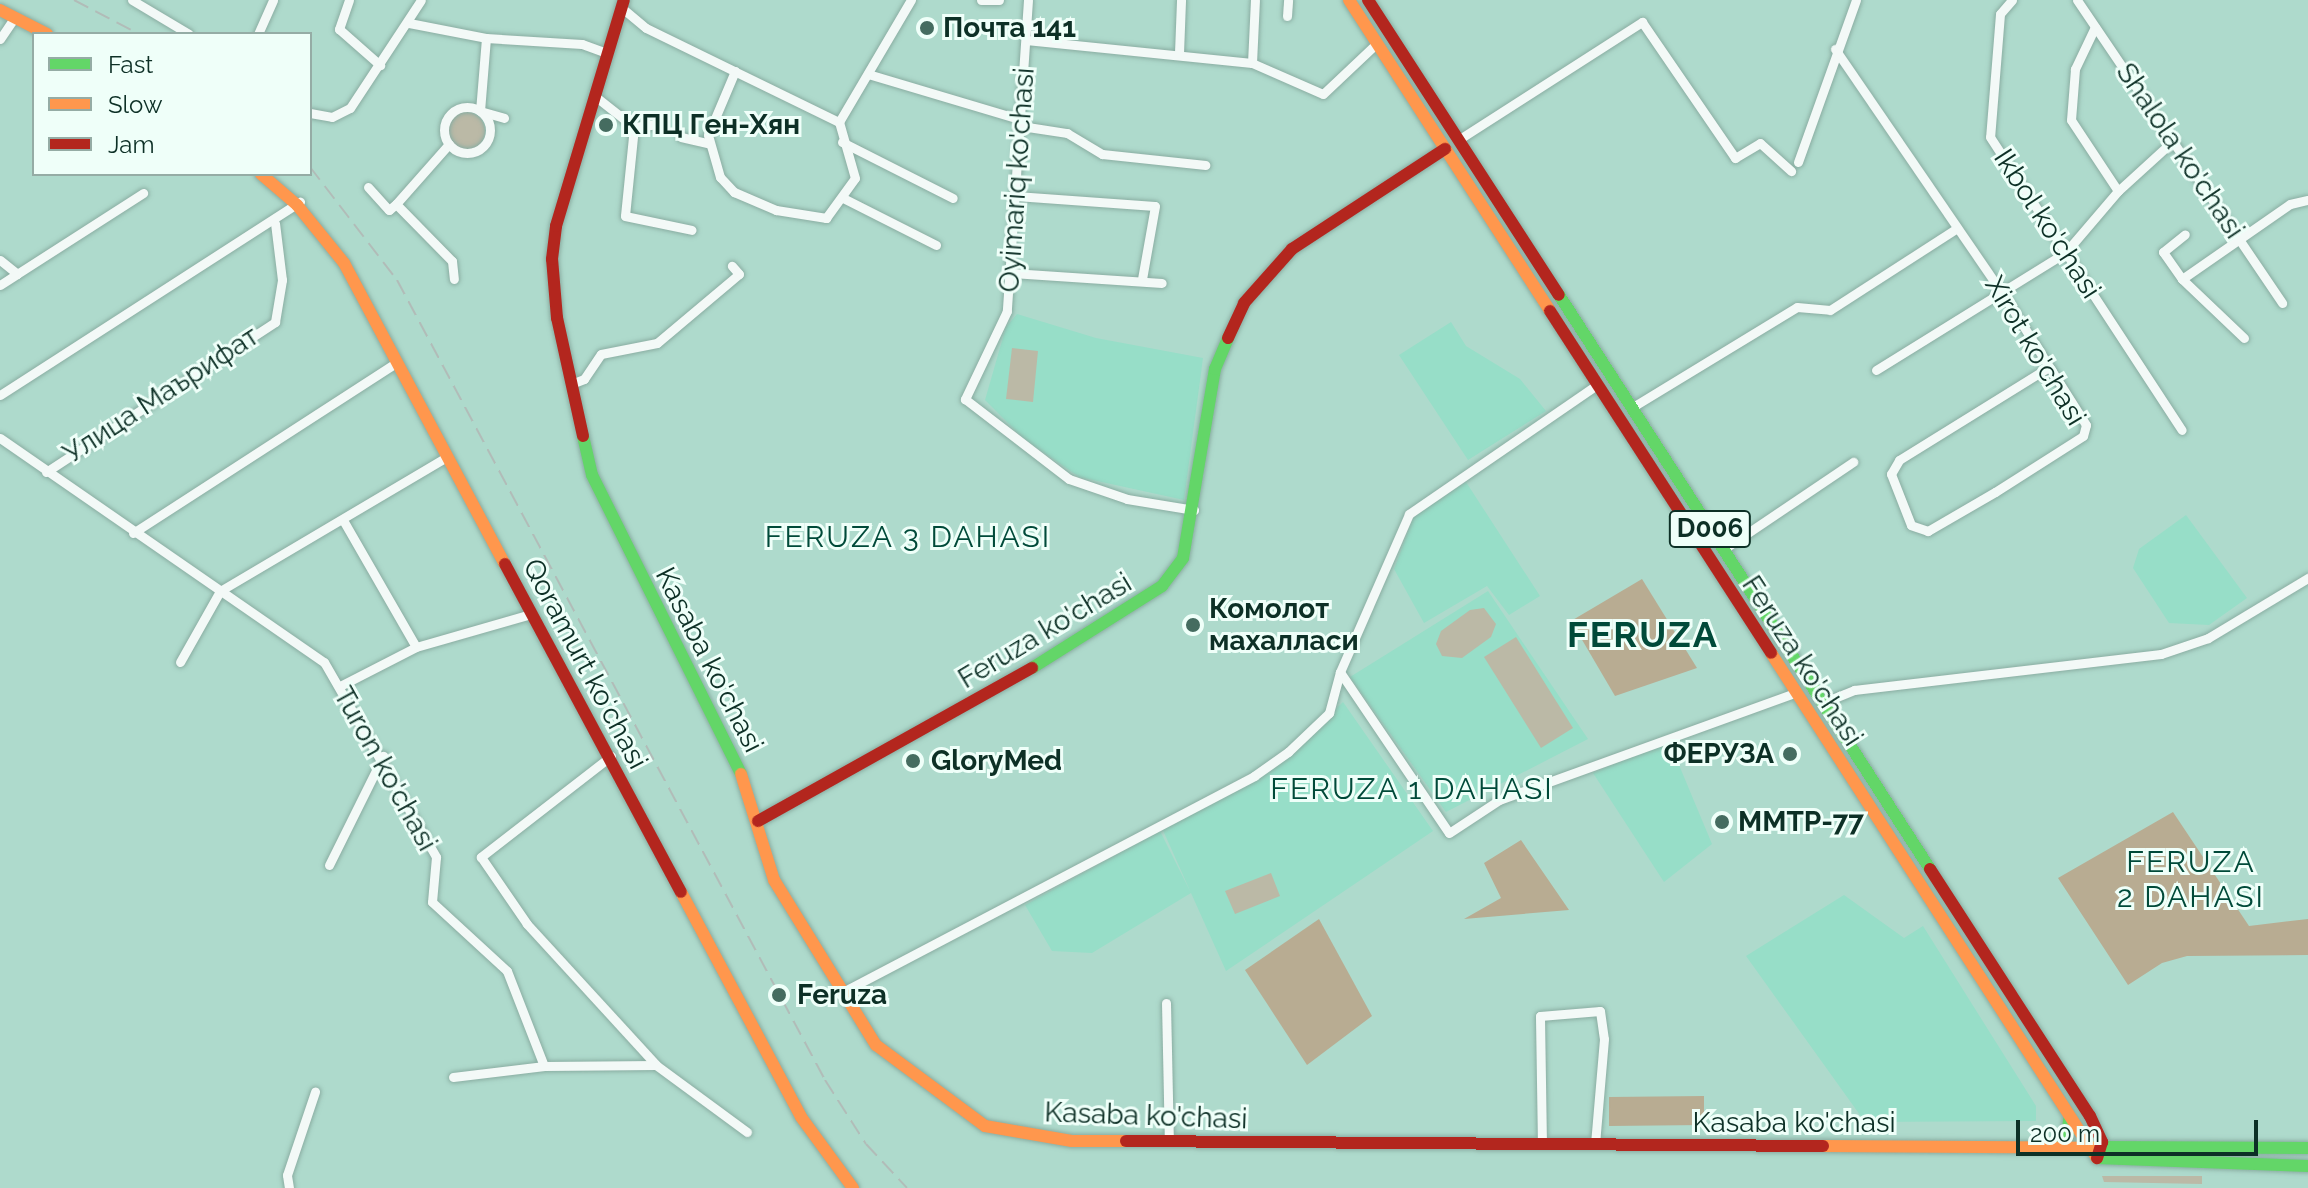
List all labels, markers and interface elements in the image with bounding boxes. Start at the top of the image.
place label: Почта 141 [943,11,1076,45]
marker: Почта 141 [918,19,936,37]
legend [32,32,312,176]
text: Fast [108,50,153,79]
street label: Shalola ko'chasi [2109,57,2251,245]
street label: Oyimariq ko'chasi [992,67,1042,293]
text: Slow [108,90,162,119]
place label: КПЦ Ген-Хян [622,108,800,142]
marker: КПЦ Ген-Хян [597,116,615,134]
text: Jam [108,130,154,159]
street label: Ikbol ko'chasi [1986,143,2108,305]
street label: Xirot ko'chasi [1977,271,2093,431]
street label: Улица Маърифат [57,319,265,471]
road number: D006 [1668,507,1752,551]
district label: FERUZA 3 DAHASI [764,519,1052,555]
street label: Qoramurt koʻchasi [515,553,655,775]
street label: Kasaba ko'chasi [648,562,770,758]
street label: Feruza ko'chasi [952,566,1138,696]
street label: Feruza ko'chasi [1735,570,1869,752]
place label: Комолот махалласи [1209,592,1359,658]
district label: FERUZA [1567,613,1719,657]
marker: Комолот махалласи [1184,616,1202,634]
street label: Turon ko'chasi [326,681,444,857]
place label: ФЕРУЗА [1663,737,1774,771]
place label: GloryMed [931,744,1062,778]
marker: ФЕРУЗА [1781,745,1799,763]
marker: GloryMed [902,750,924,772]
district label: FERUZA 1 DAHASI [1270,771,1554,807]
place label: MMTP-77 [1738,805,1864,839]
marker: MMTP-77 [1713,813,1731,831]
district label: FERUZA 2 DAHASI [2117,844,2265,914]
place label: Feruza [797,978,887,1012]
marker: Feruza [768,984,790,1006]
street label: Kasaba ko'chasi [1044,1096,1248,1136]
scale bar [2020,1104,2262,1154]
street label: Kasaba ko'chasi [1692,1106,1896,1140]
text: 200 m [2030,1119,2100,1148]

